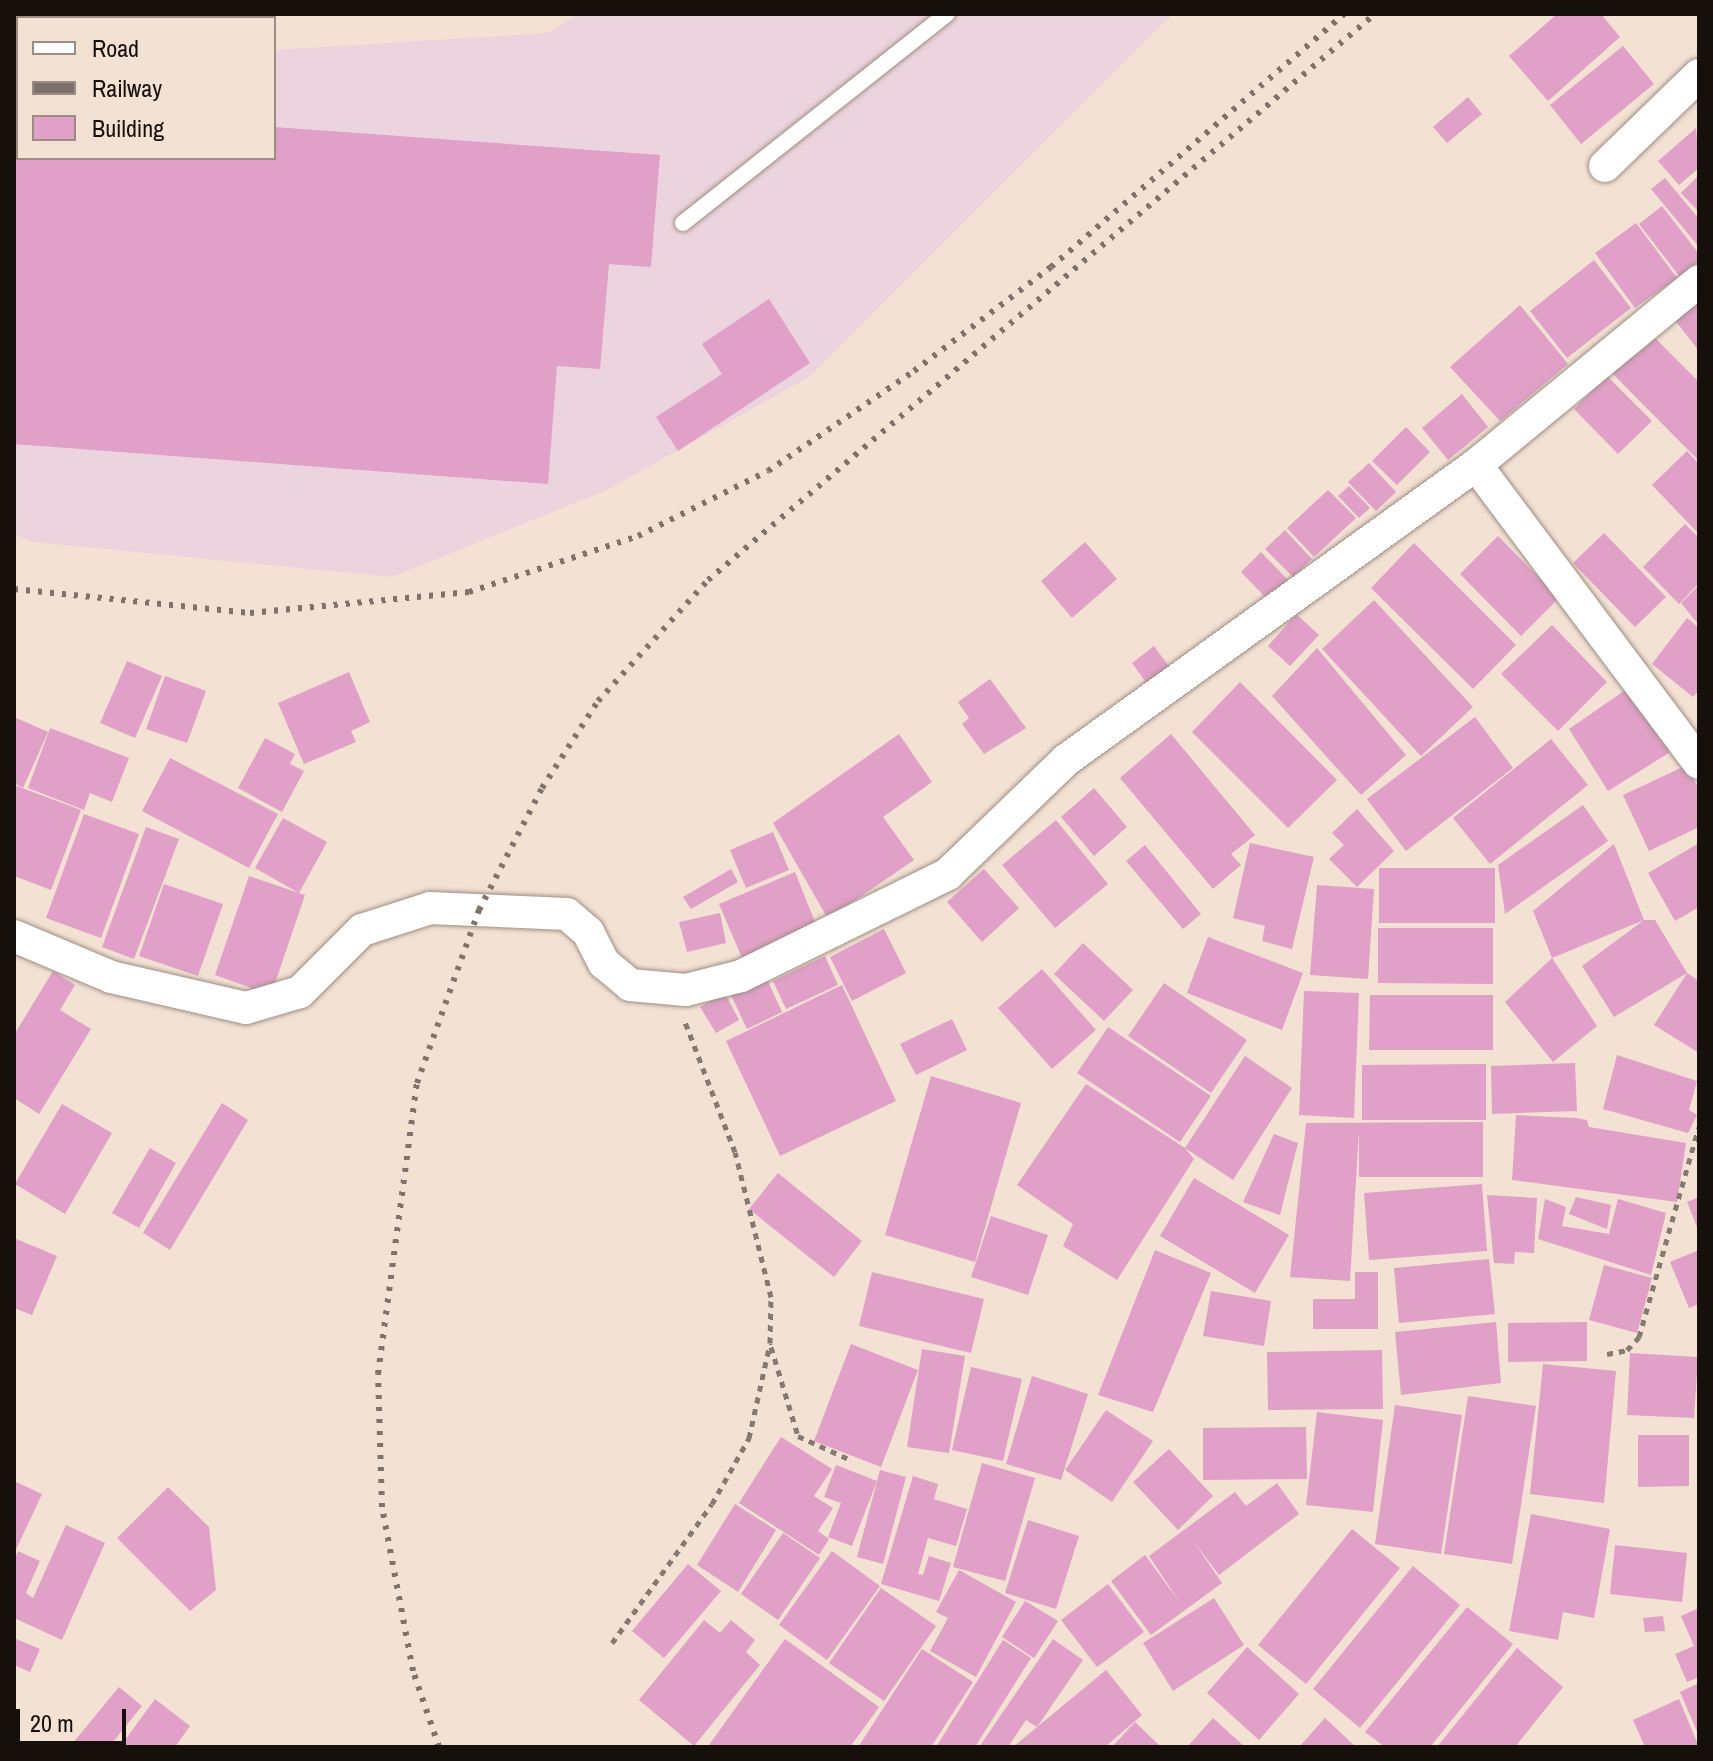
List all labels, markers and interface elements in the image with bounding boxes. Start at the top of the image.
legend [16,16,276,160]
text: Road [92,32,139,64]
text: Railway [92,72,162,104]
text: Building [92,112,164,144]
scale bar [20,1693,130,1743]
text: 20 m [30,1707,74,1739]

